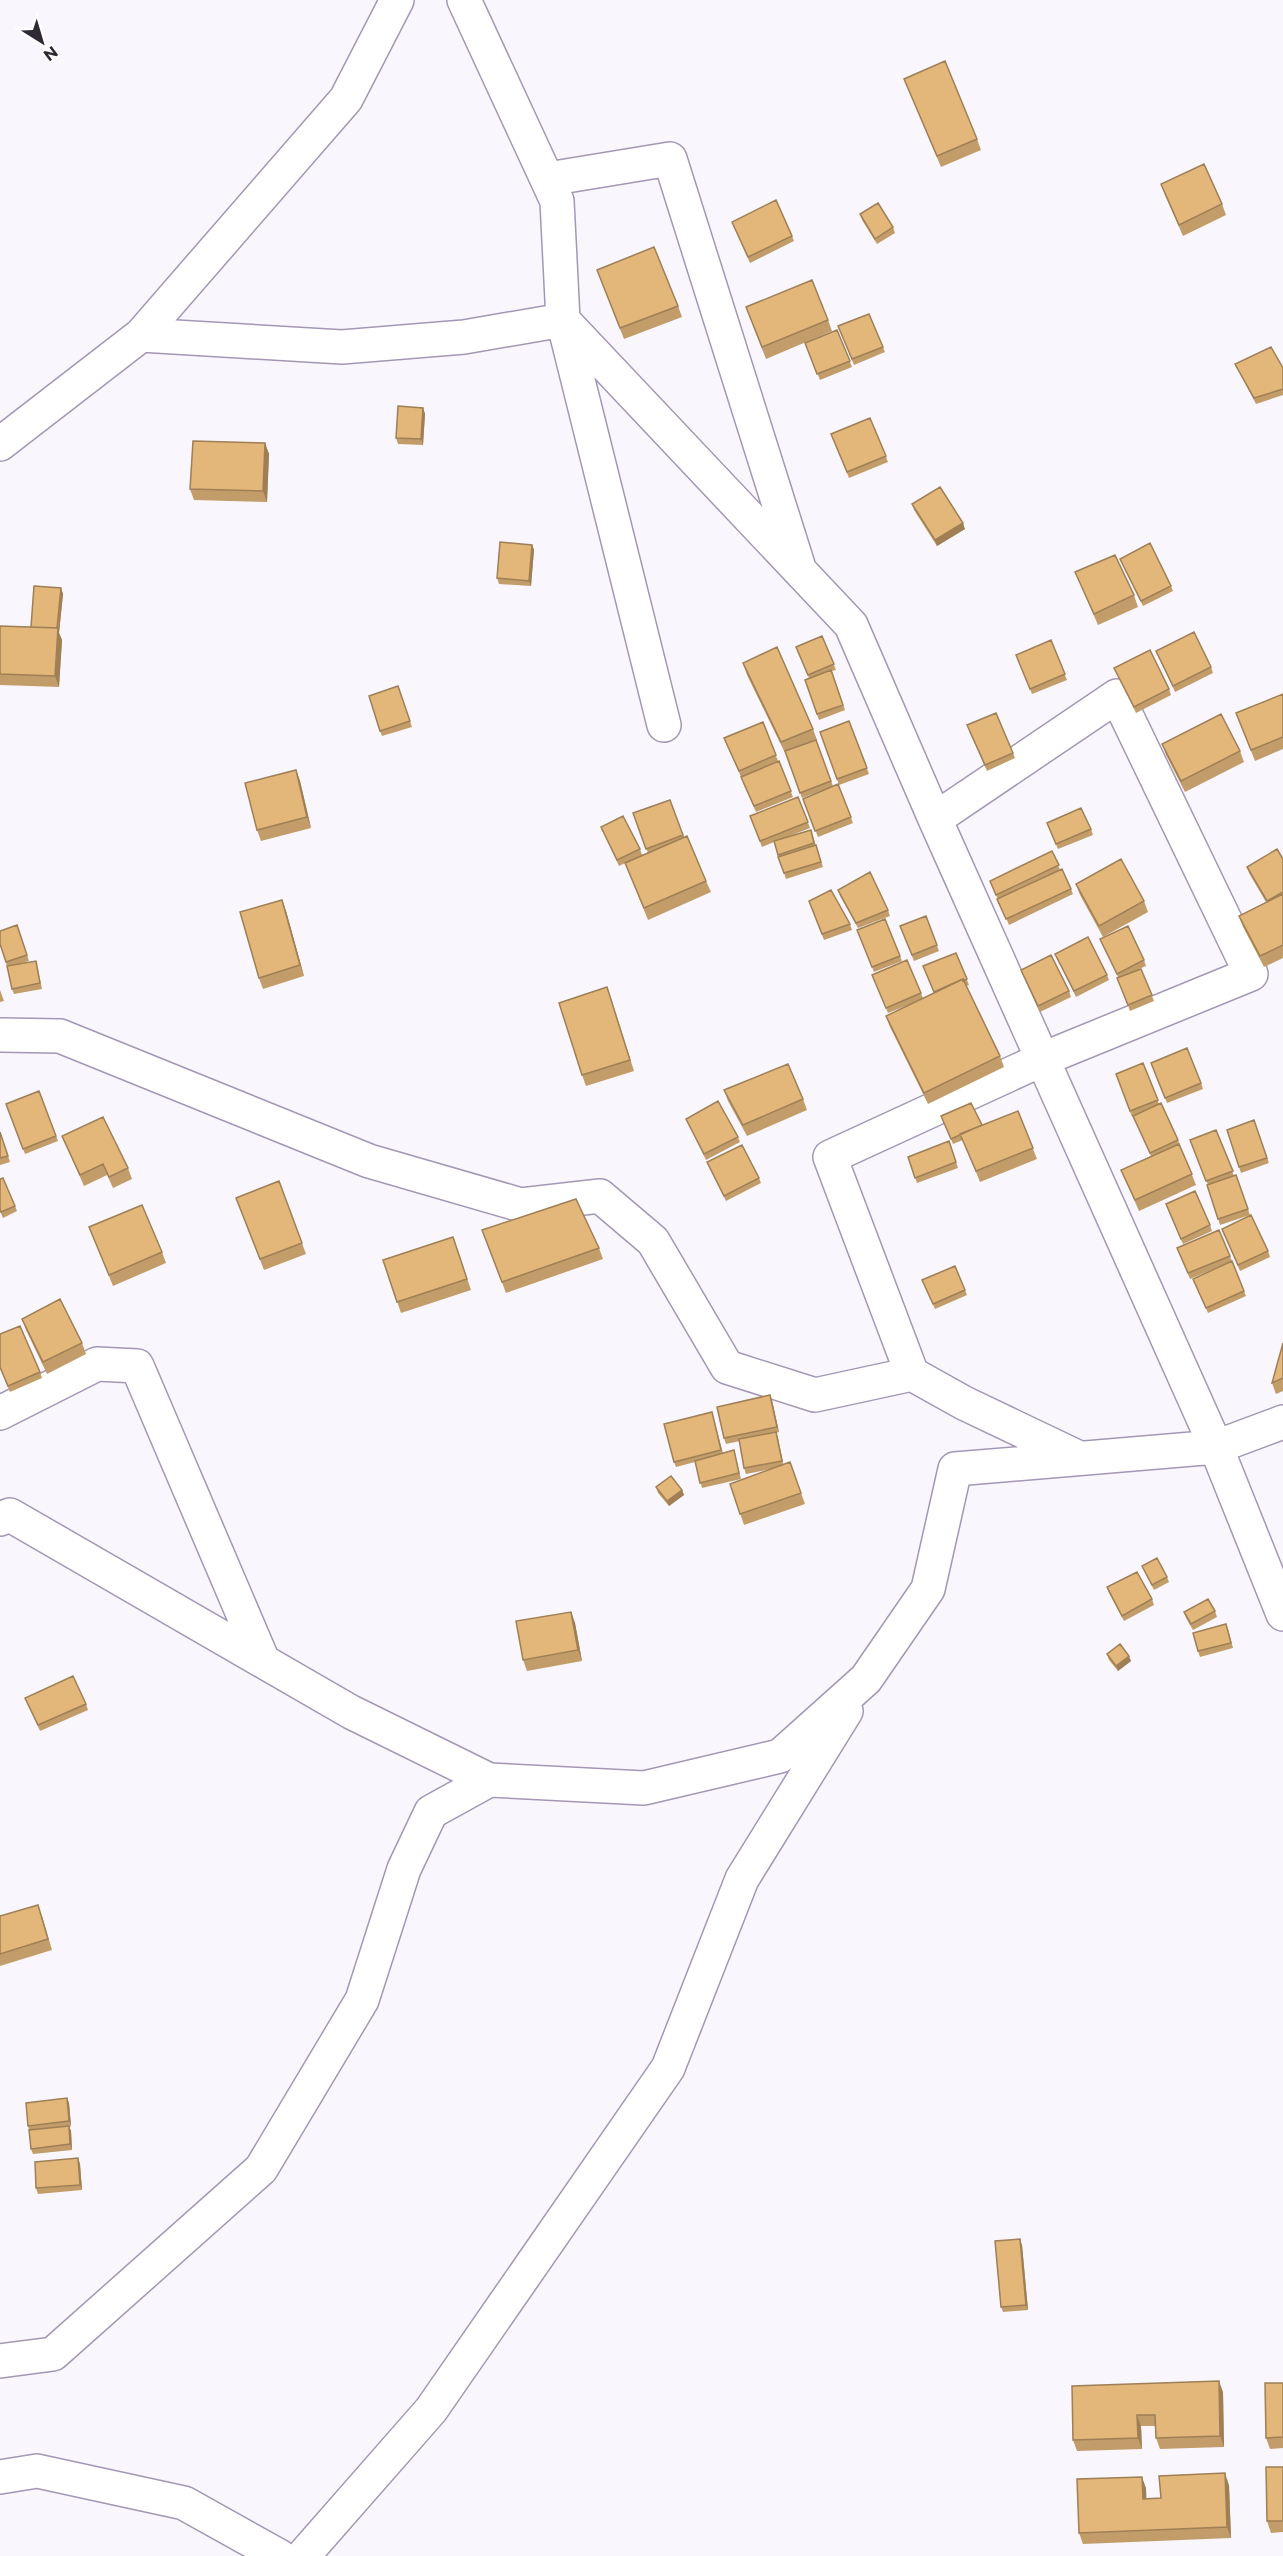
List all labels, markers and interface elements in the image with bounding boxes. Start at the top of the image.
north arrow [12,12,72,72]
text: N [40,42,62,65]

